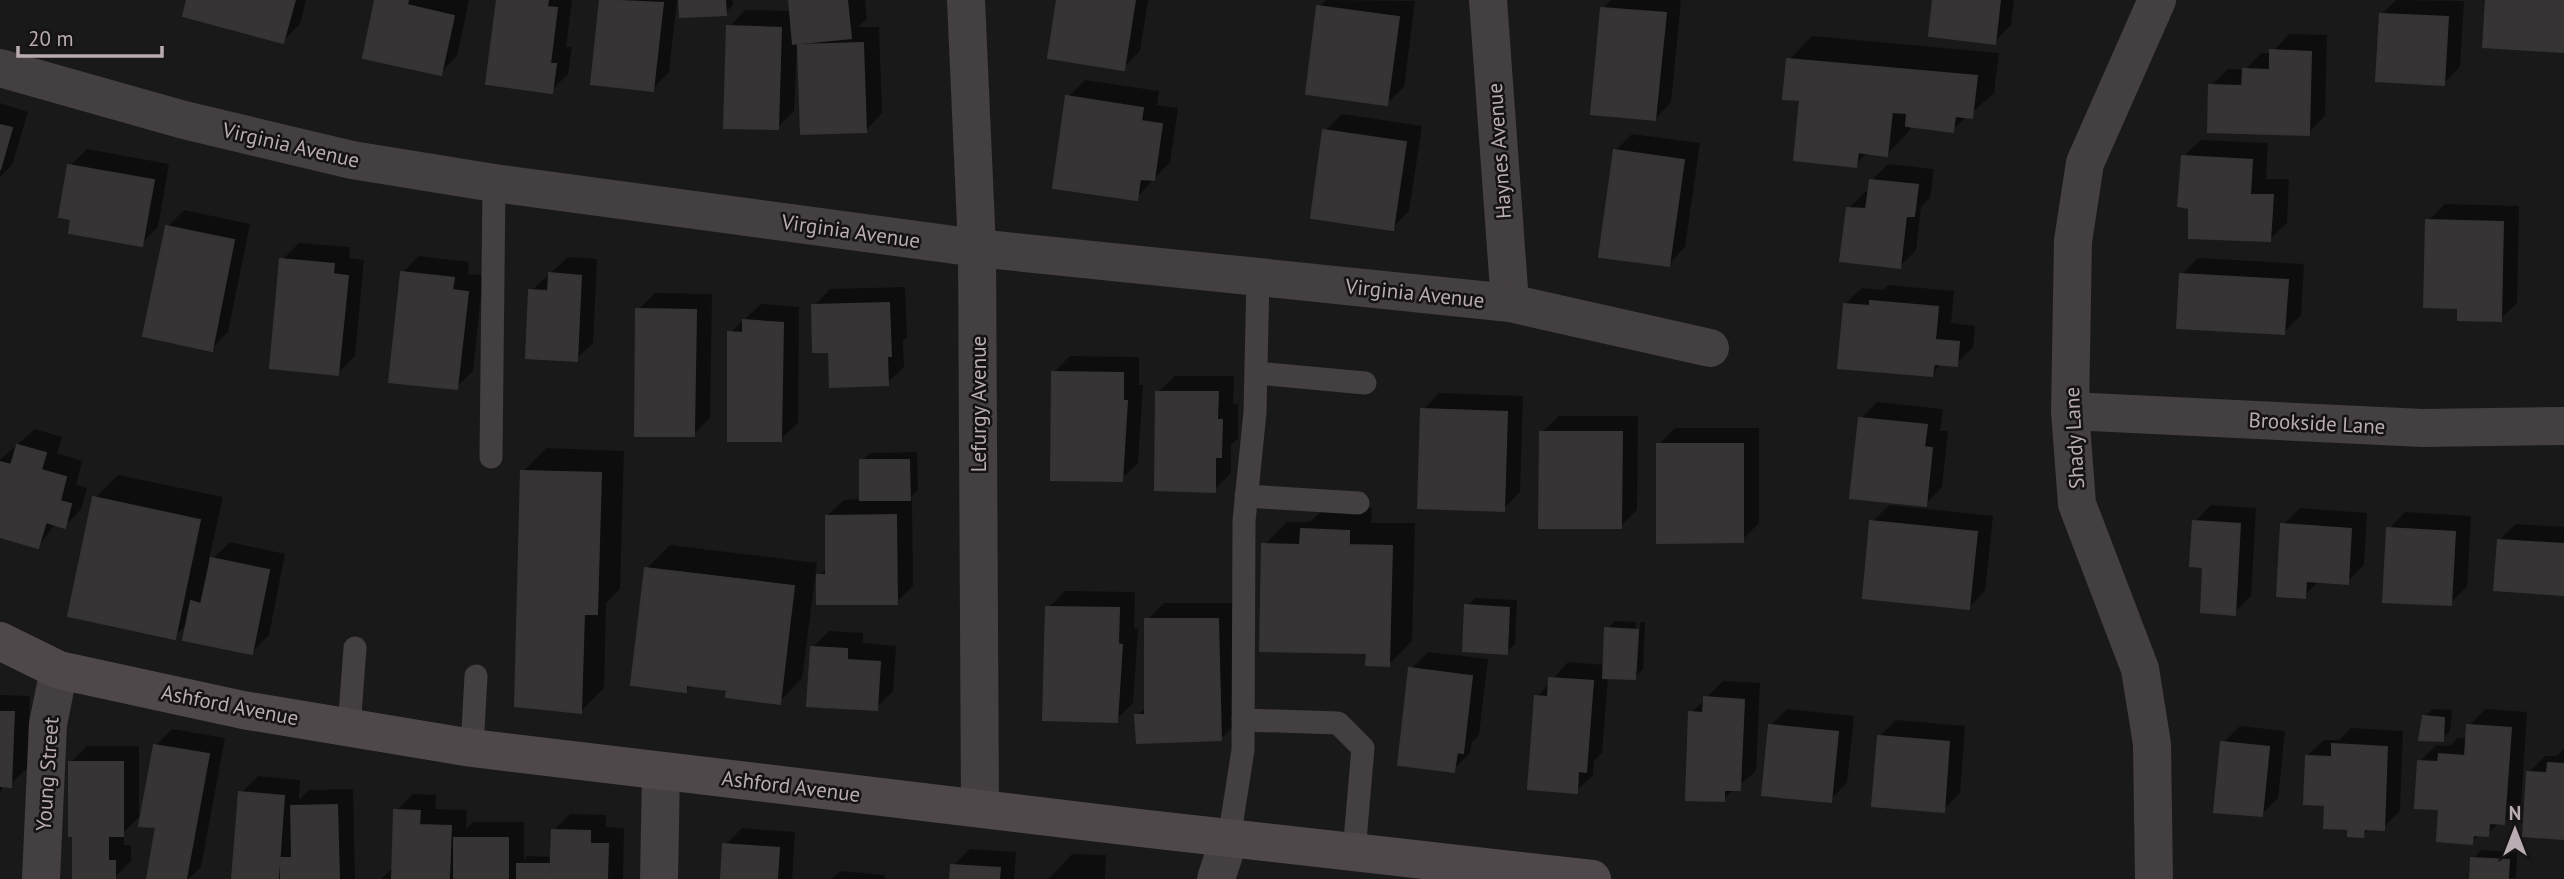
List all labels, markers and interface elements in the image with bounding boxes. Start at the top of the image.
scale bar [18,14,161,58]
text: 20 m [28,25,74,52]
street label: Haynes Avenue [1481,82,1517,220]
street label: Virginia Avenue [219,116,362,174]
street label: Virginia Avenue [779,208,922,254]
street label: Virginia Avenue [1343,272,1486,314]
street label: Lefurgy Avenue [965,336,992,472]
street label: Shady Lane [2058,386,2090,490]
street label: Brookside Lane [2248,406,2386,440]
street label: Ashford Avenue [159,678,301,732]
street label: Young Street [30,716,64,832]
street label: Ashford Avenue [720,764,862,808]
north arrow [2480,795,2550,865]
text: N [2509,801,2521,825]

